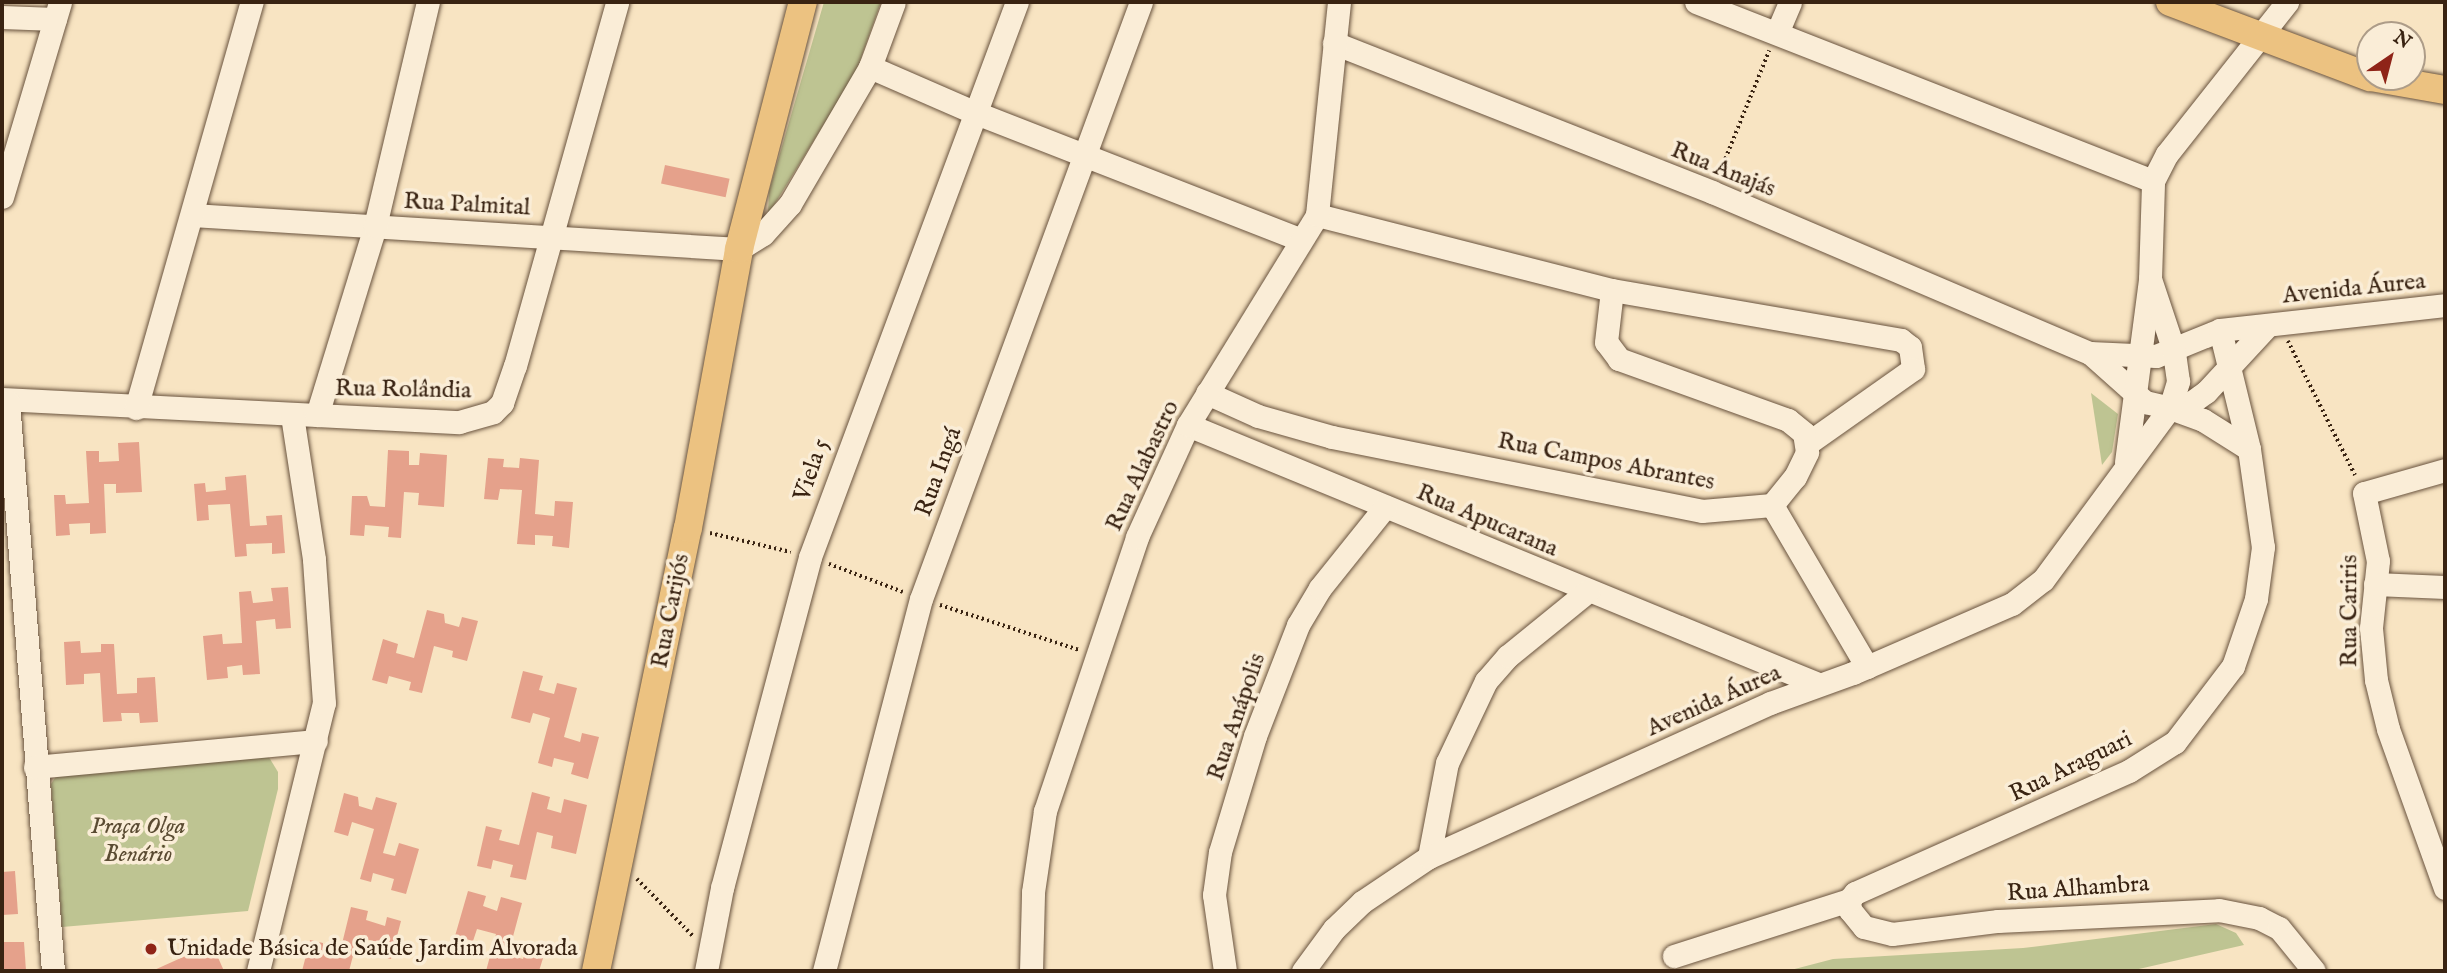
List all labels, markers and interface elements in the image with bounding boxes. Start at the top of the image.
north arrow [2356,21,2426,91]
text: N [2388,26,2416,55]
street label: Rua Anajás [1667,136,1779,204]
street label: Rua Palmital [403,187,531,223]
street label: Avenida Áurea [2281,267,2427,311]
street label: Rua Rolândia [335,374,471,406]
street label: Rua Alabastro [1100,396,1186,536]
street label: Rua Ingá [910,424,968,520]
street label: Rua Campos Abrantes [1495,427,1717,497]
street label: Viela 5 [788,435,836,505]
street label: Rua Apucarana [1412,478,1562,564]
street label: Rua Carijós [646,551,696,671]
street label: Rua Cariris [2336,555,2364,667]
street label: Rua Anápolis [1202,650,1272,784]
street label: Avenida Áurea [1643,659,1785,743]
street label: Rua Araguari [2005,725,2137,809]
park label: Praça Olga Benário [91,813,185,869]
street label: Rua Alhambra [2006,870,2150,908]
place label: Unidade Básica de Saúde Jardim Alvorada [167,935,578,963]
marker: Unidade Básica de Saúde Jardim Alvorada [141,939,161,959]

